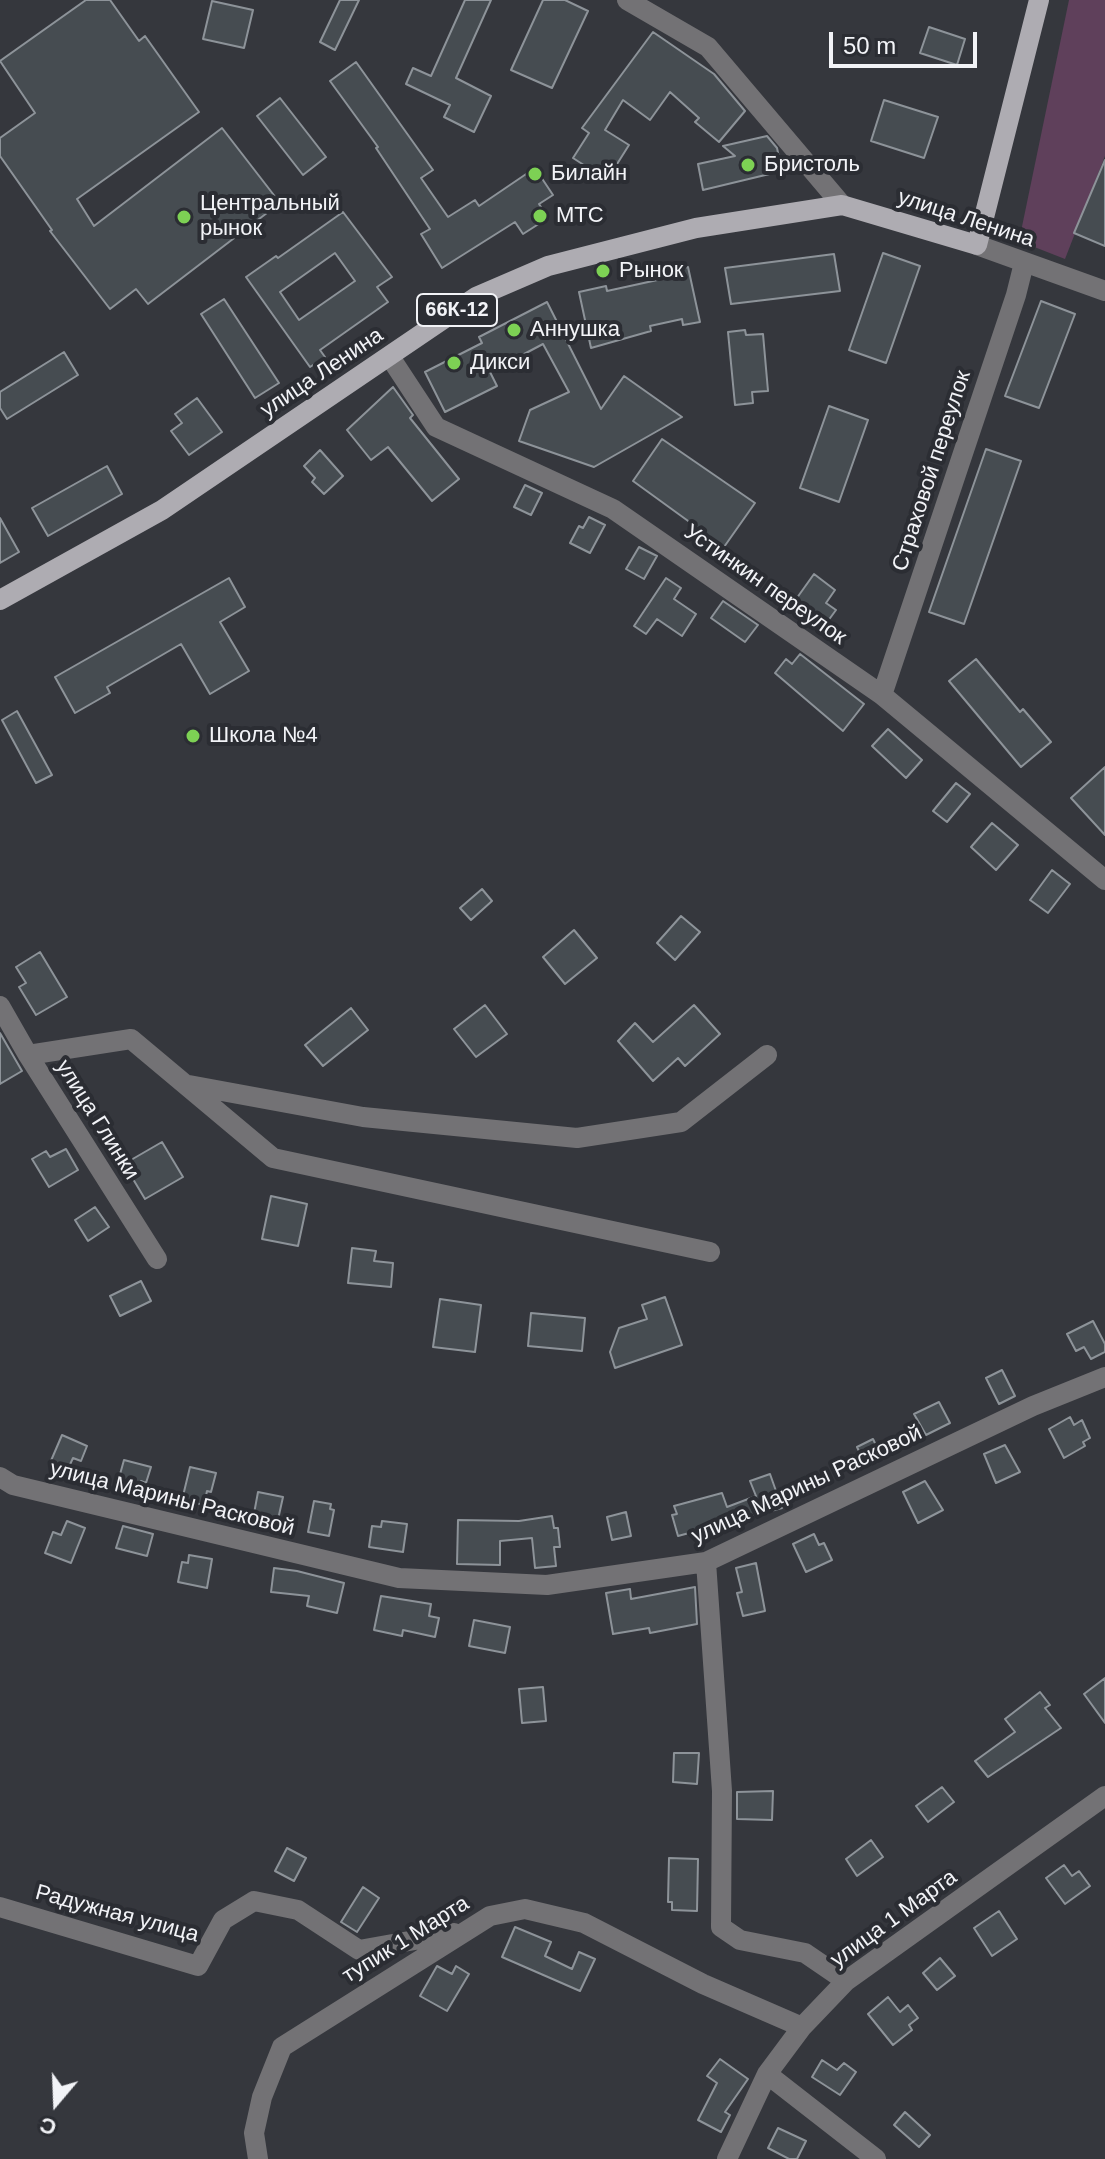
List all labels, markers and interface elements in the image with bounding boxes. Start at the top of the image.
scale bar [833,16,981,66]
text: 50 m [843,32,896,59]
place label: Бристоль [764,152,860,178]
marker: Бристоль [739,156,757,174]
place label: Билайн [551,161,627,187]
marker: Билайн [526,165,544,183]
street label: улица Ленина [894,184,1038,254]
place label: Центральный рынок [200,191,340,242]
place label: МТС [556,203,604,229]
marker: МТС [531,207,549,225]
marker: Центральный рынок [175,208,193,226]
place label: Рынок [619,258,683,284]
marker: Рынок [594,262,612,280]
road number: 66К-12 [417,294,497,326]
place label: Аннушка [530,317,620,343]
marker: Аннушка [505,321,523,339]
street label: улица Ленина [256,322,388,424]
place label: Дикси [470,350,530,376]
marker: Дикси [445,354,463,372]
street label: Страховой переулок [887,367,977,575]
street label: Устинкин переулок [679,519,851,651]
place label: Школа №4 [209,723,318,749]
marker: Школа №4 [184,727,202,745]
street label: улица Глинки [50,1055,144,1185]
street label: улица Марины Расковой [688,1420,926,1550]
street label: улица Марины Расковой [47,1456,297,1542]
street label: улица 1 Марта [826,1864,962,1974]
street label: Радужная улица [33,1880,201,1948]
street label: тупик 1 Марта [338,1891,474,1989]
north arrow [16,2063,96,2143]
text: С [36,2112,60,2141]

